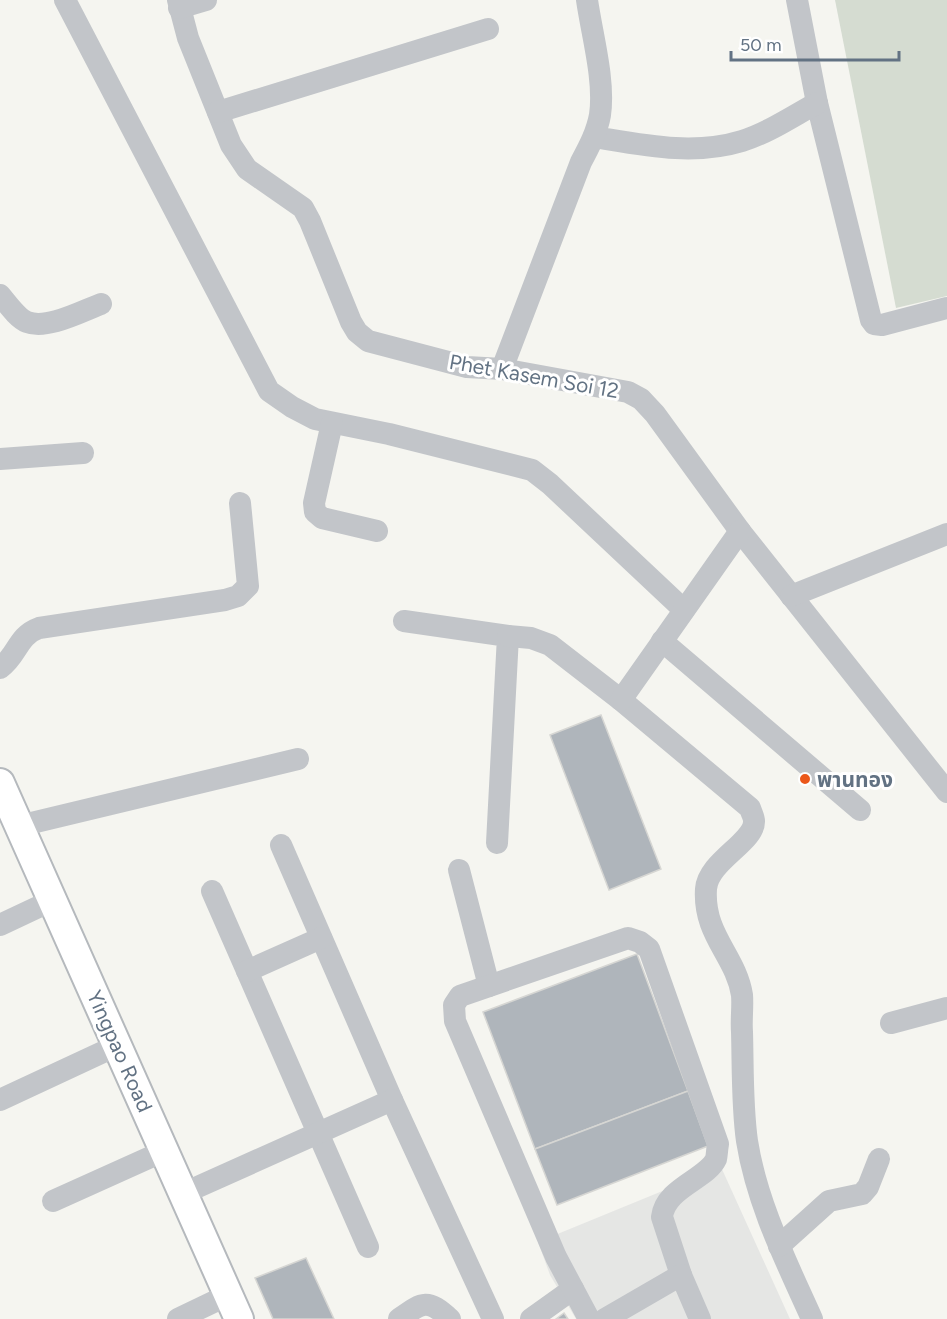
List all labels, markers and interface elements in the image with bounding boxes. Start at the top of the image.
scale bar [731,24,899,62]
text: 50 m [740,34,782,56]
street label: Phet Kasem Soi 12 [447,349,621,403]
place label: พานทอง [817,767,893,792]
marker: พานทอง [798,772,812,786]
street label: Yingpao Road [82,986,158,1116]

